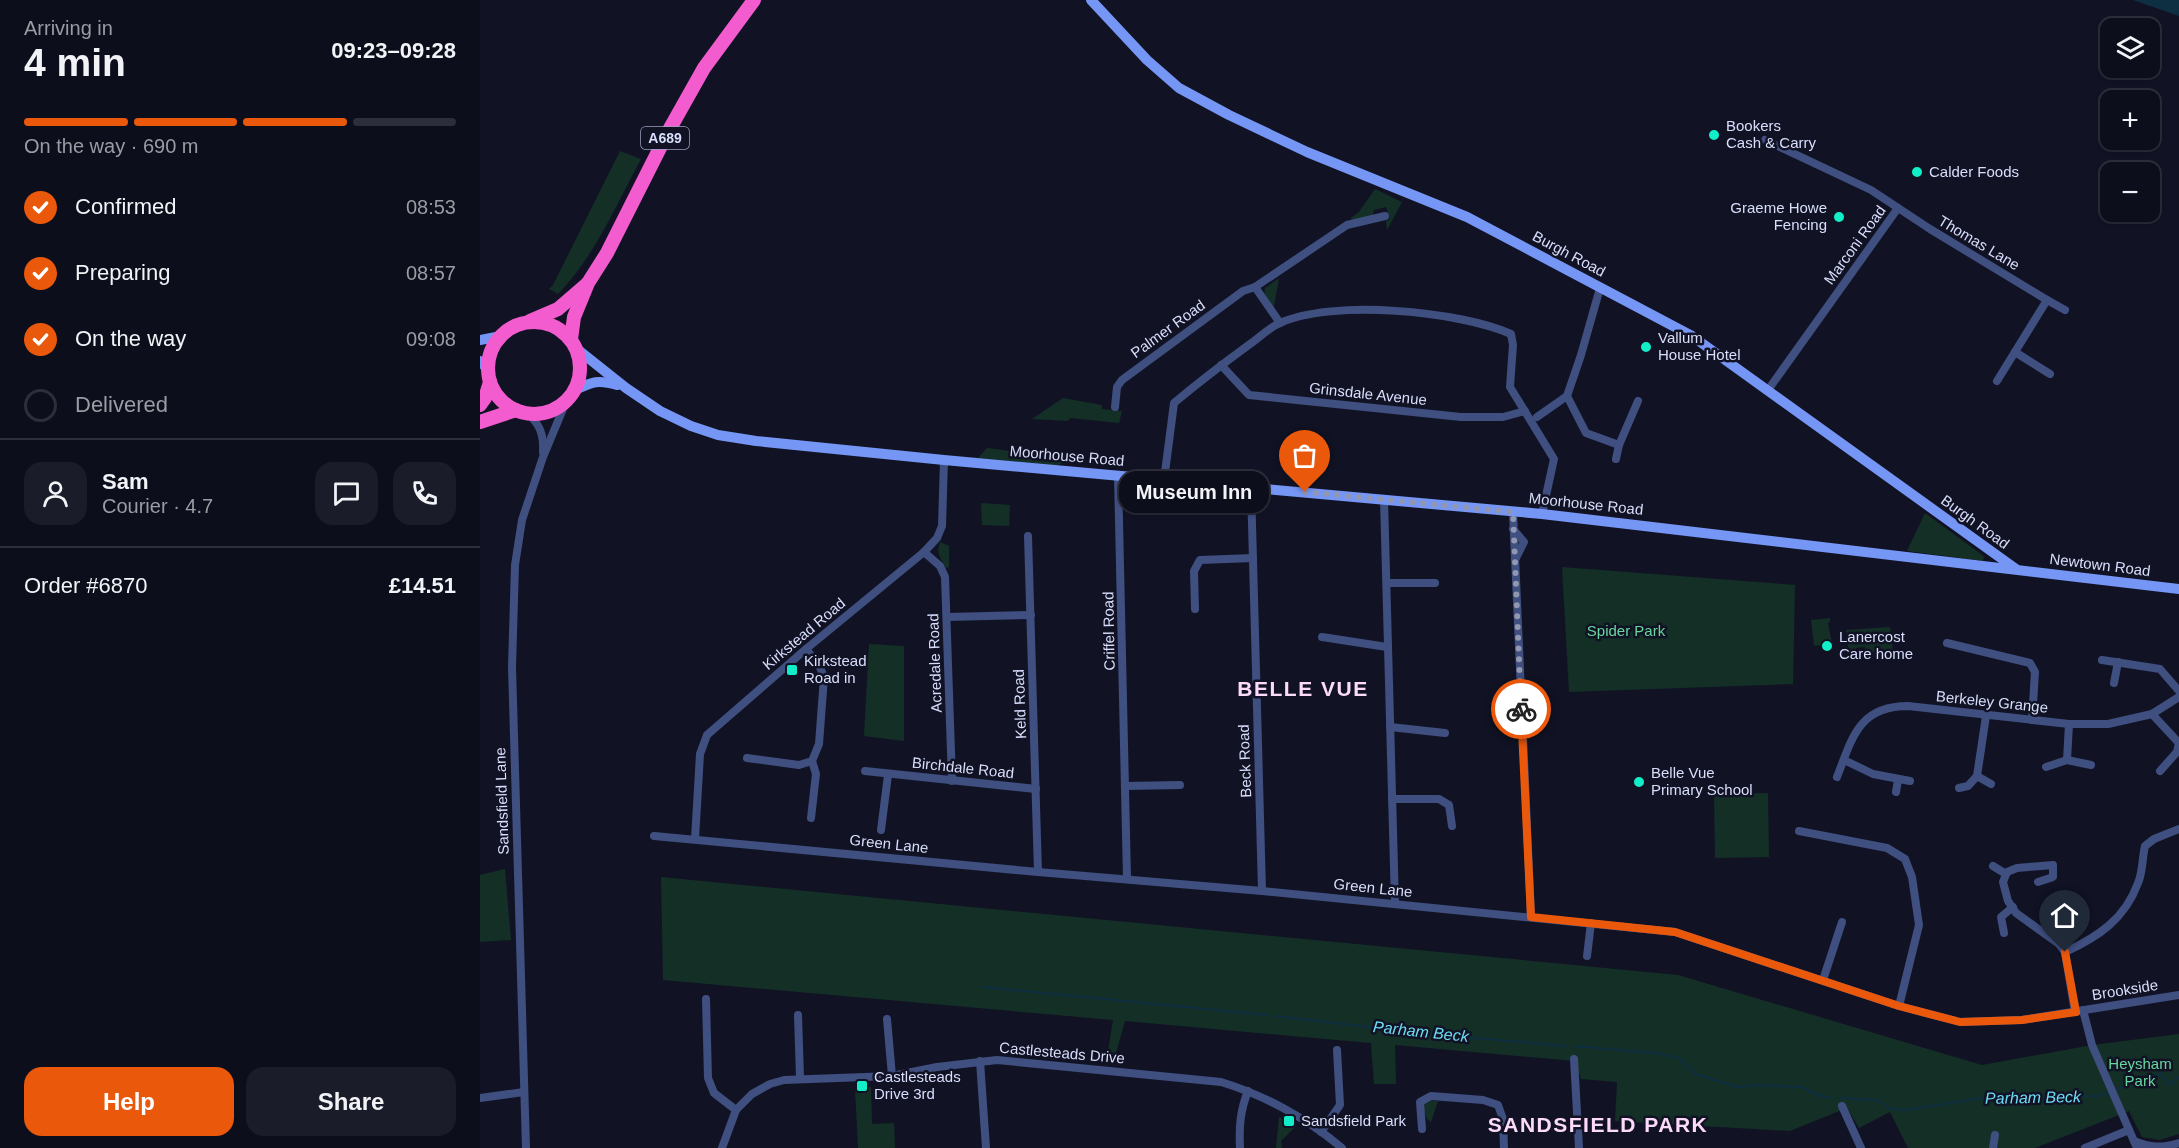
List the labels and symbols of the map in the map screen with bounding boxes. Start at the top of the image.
place label: Bookers Cash & Carry [1726,117,1817,151]
road number: A689 [641,127,689,149]
marker: Bookers Cash & Carry [1707,128,1721,142]
place label: Calder Foods [1929,163,2019,180]
marker: Calder Foods [1910,165,1924,179]
place label: Graeme Howe Fencing [1730,199,1827,233]
street label: Marconi Road [1820,202,1889,287]
marker: Graeme Howe Fencing [1832,210,1846,224]
street label: Thomas Lane [1936,212,2023,273]
street label: Burgh Road [1530,227,1609,280]
street label: Palmer Road [1127,296,1208,361]
place label: Vallum House Hotel [1658,329,1741,363]
marker: Vallum House Hotel [1639,340,1653,354]
street label: Grinsdale Avenue [1308,379,1428,408]
pin [1279,430,1330,492]
street label: Moorhouse Road [1009,442,1125,469]
callout: Museum Inn [1119,471,1269,513]
street label: Moorhouse Road [1528,489,1644,518]
street label: Burgh Road [1938,491,2013,552]
street label: Newtown Road [2049,550,2152,579]
street label: Criffel Road [1099,591,1118,671]
street label: Kirkstead Road [759,594,848,673]
street label: Acredale Road [924,613,945,713]
park label: Spider Park [1587,622,1666,639]
place label: Lanercost Care home [1839,628,1913,662]
marker: Lanercost Care home [1820,639,1834,653]
place label: Kirkstead Road in [804,652,867,686]
marker: Kirkstead Road in [785,663,799,677]
street label: Keld Road [1010,669,1029,739]
district label: BELLE VUE [1237,677,1369,700]
courier [1491,679,1551,739]
street label: Berkeley Grange [1935,687,2049,716]
street label: Beck Road [1235,724,1254,798]
street label: Sandsfield Lane [491,747,512,855]
street label: Birchdale Road [911,754,1015,781]
place label: Belle Vue Primary School [1651,764,1753,798]
marker: Belle Vue Primary School [1632,775,1646,789]
street label: Green Lane [849,831,929,856]
street label: Green Lane [1333,875,1413,900]
pin [2039,890,2090,952]
street label: Brookside [2091,976,2159,1003]
water label: Parham Beck [1372,1018,1471,1045]
street label: Castlesteads Drive [999,1039,1125,1066]
park label: Heysham Park [2108,1055,2172,1089]
place label: Castlesteads Drive 3rd [874,1068,961,1102]
marker: Castlesteads Drive 3rd [855,1079,869,1093]
water label: Parham Beck [1985,1088,2082,1107]
place label: Sandsfield Park [1301,1112,1407,1129]
district label: SANDSFIELD PARK [1488,1113,1708,1136]
marker: Sandsfield Park [1282,1114,1296,1128]

